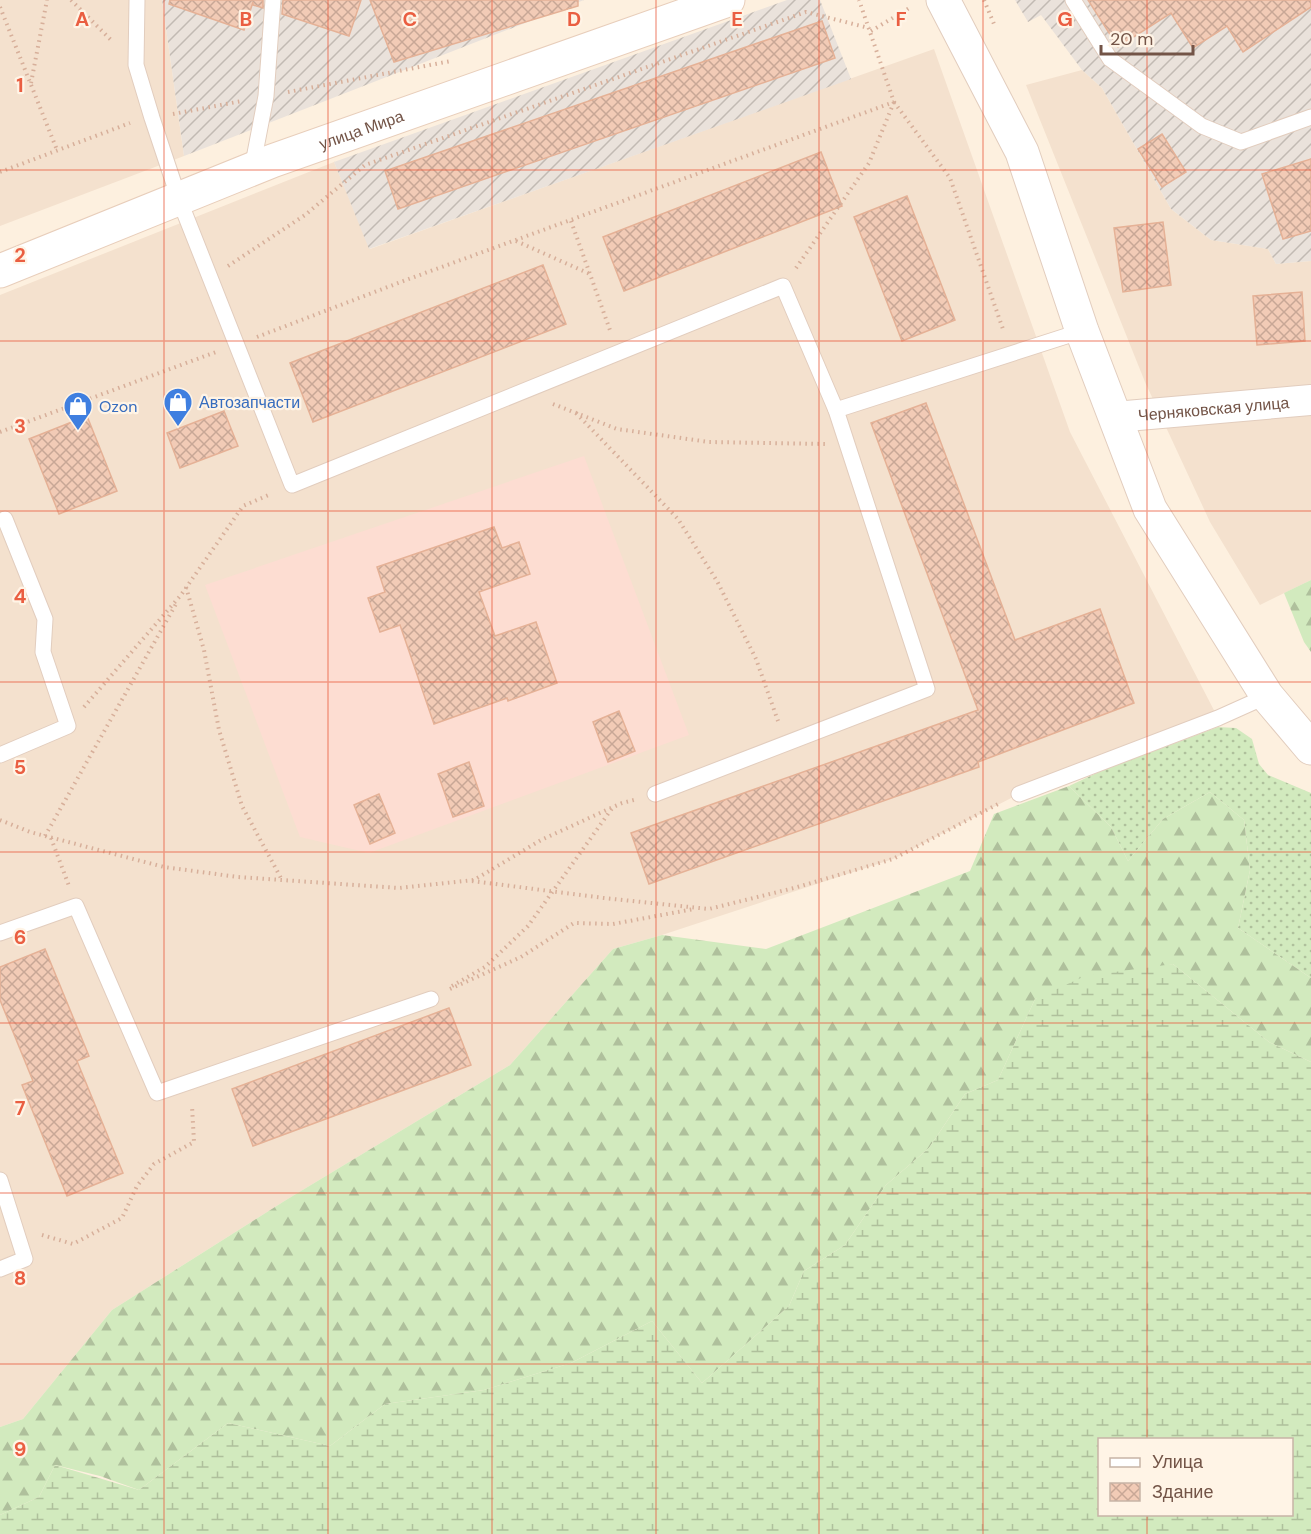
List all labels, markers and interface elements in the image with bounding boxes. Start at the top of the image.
text: A [75,6,89,32]
text: B [240,6,252,32]
text: C [403,6,417,32]
text: D [567,6,581,32]
text: E [731,6,743,32]
text: F [895,6,907,32]
text: G [1057,6,1073,32]
scale bar [1101,18,1192,56]
text: 20 m [1110,27,1153,51]
text: 1 [16,72,24,98]
street label: улица Мира [316,105,406,154]
text: 2 [14,242,26,268]
shop icon: Автозапчасти [162,386,194,428]
shop icon: Ozon [62,390,94,432]
street label: Черняковская улица [1137,391,1290,425]
place label: Автозапчасти [199,392,300,413]
place label: Ozon [99,396,137,417]
text: 3 [14,413,26,439]
text: 4 [14,583,27,609]
text: 5 [14,754,26,780]
text: 6 [14,924,26,950]
text: 7 [15,1095,26,1121]
text: 8 [14,1265,26,1291]
text: 9 [14,1436,26,1462]
legend [1098,1438,1293,1516]
text: Улица [1152,1450,1204,1474]
text: Здание [1152,1480,1213,1504]

